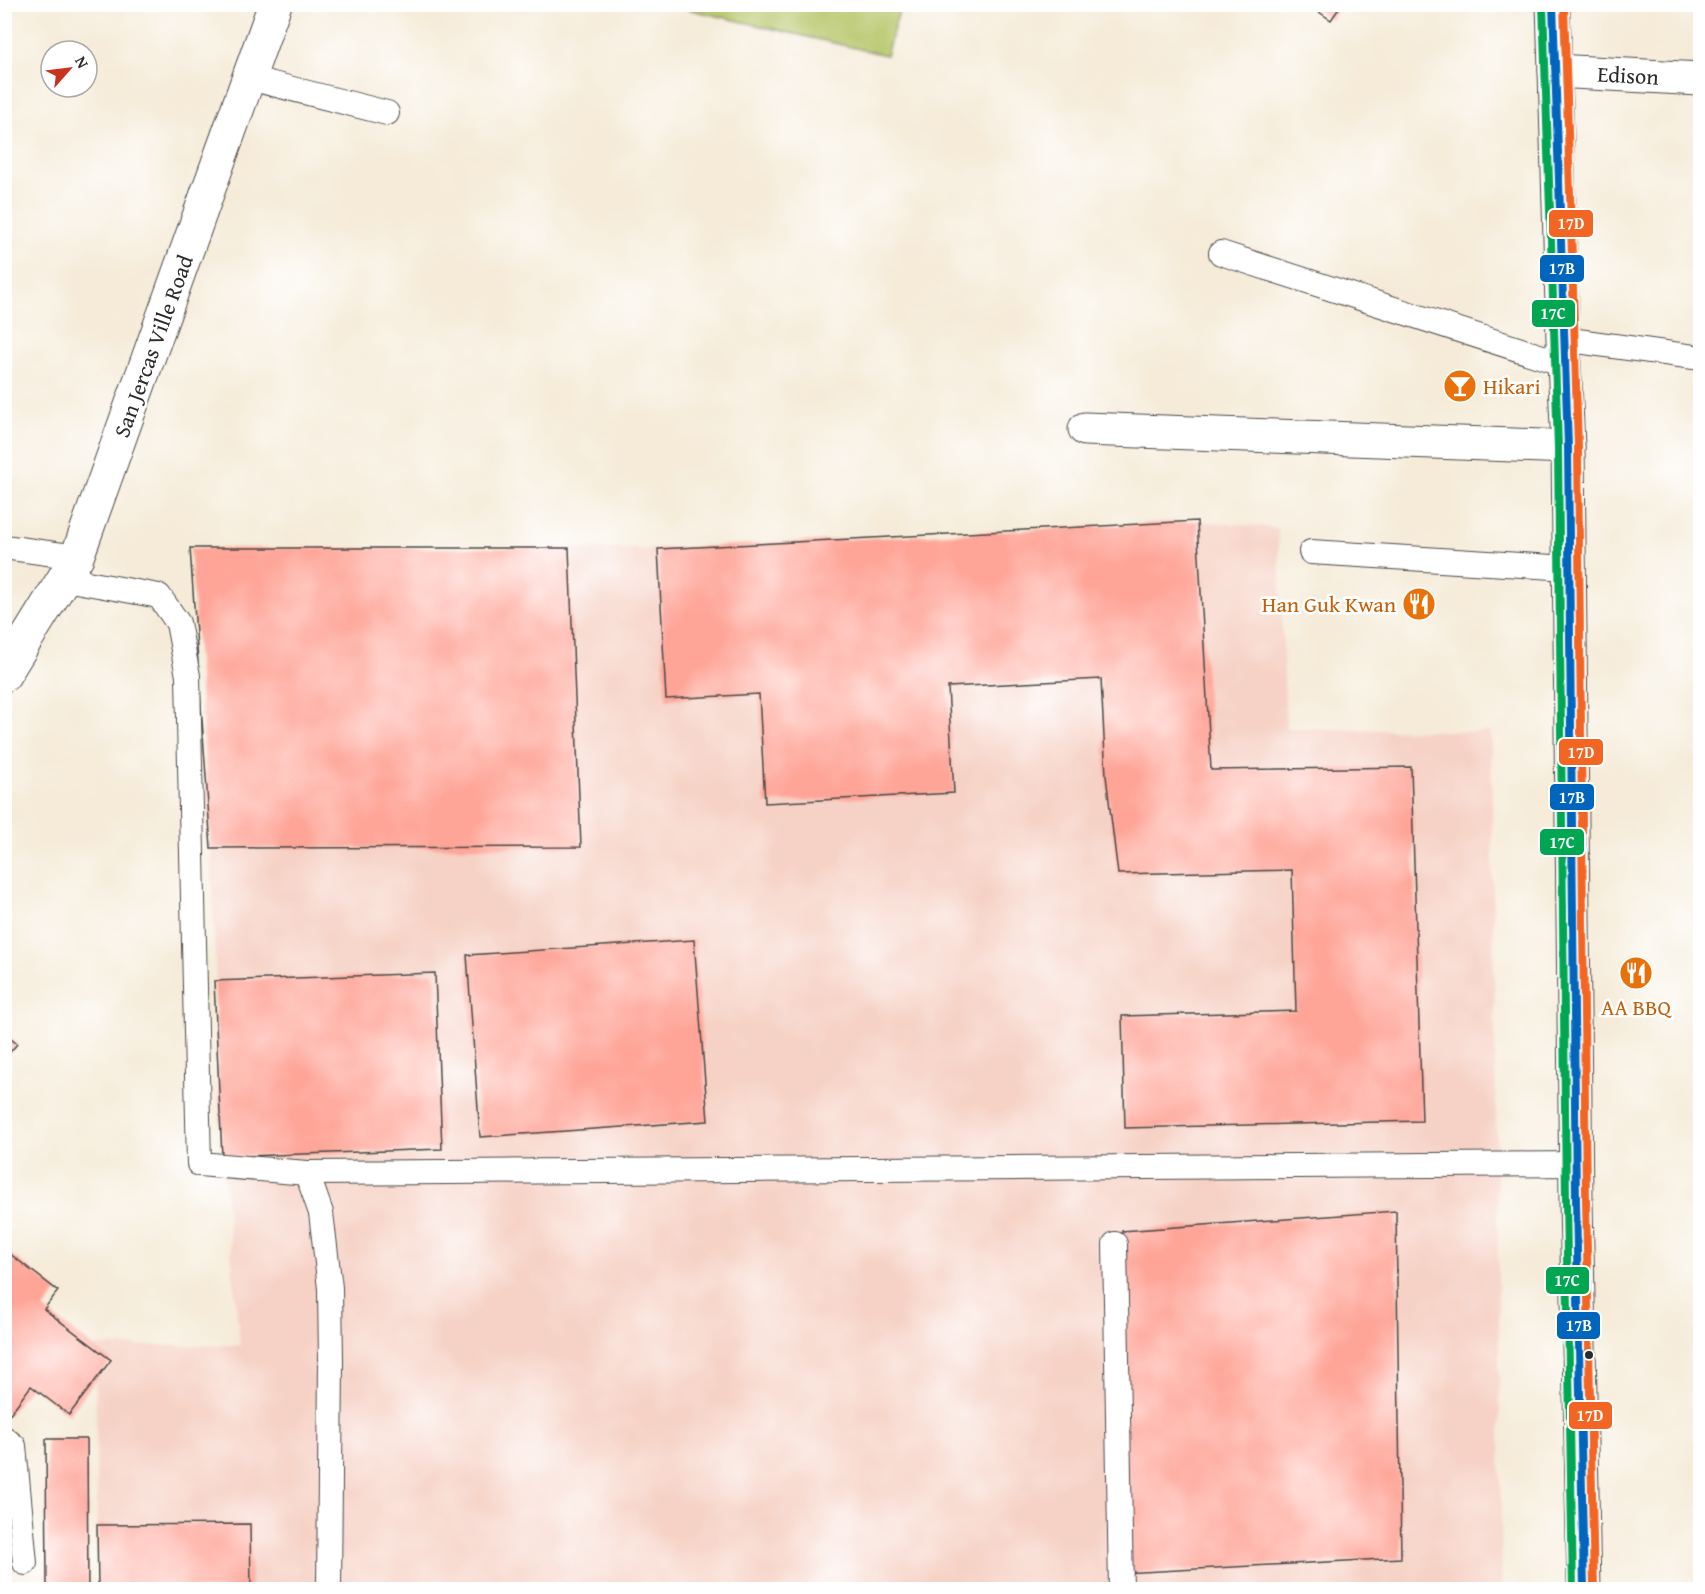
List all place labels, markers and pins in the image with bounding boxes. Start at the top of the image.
bar icon: Hikari [1442,368,1478,404]
place label: Hikari [1483,370,1541,402]
restaurant icon: Han Guk Kwan [1401,586,1437,622]
place label: Han Guk Kwan [1262,588,1397,620]
restaurant icon: AA BBQ [1618,955,1654,991]
place label: AA BBQ [1601,991,1673,1023]
unlabelled marker [1583,1349,1595,1361]

